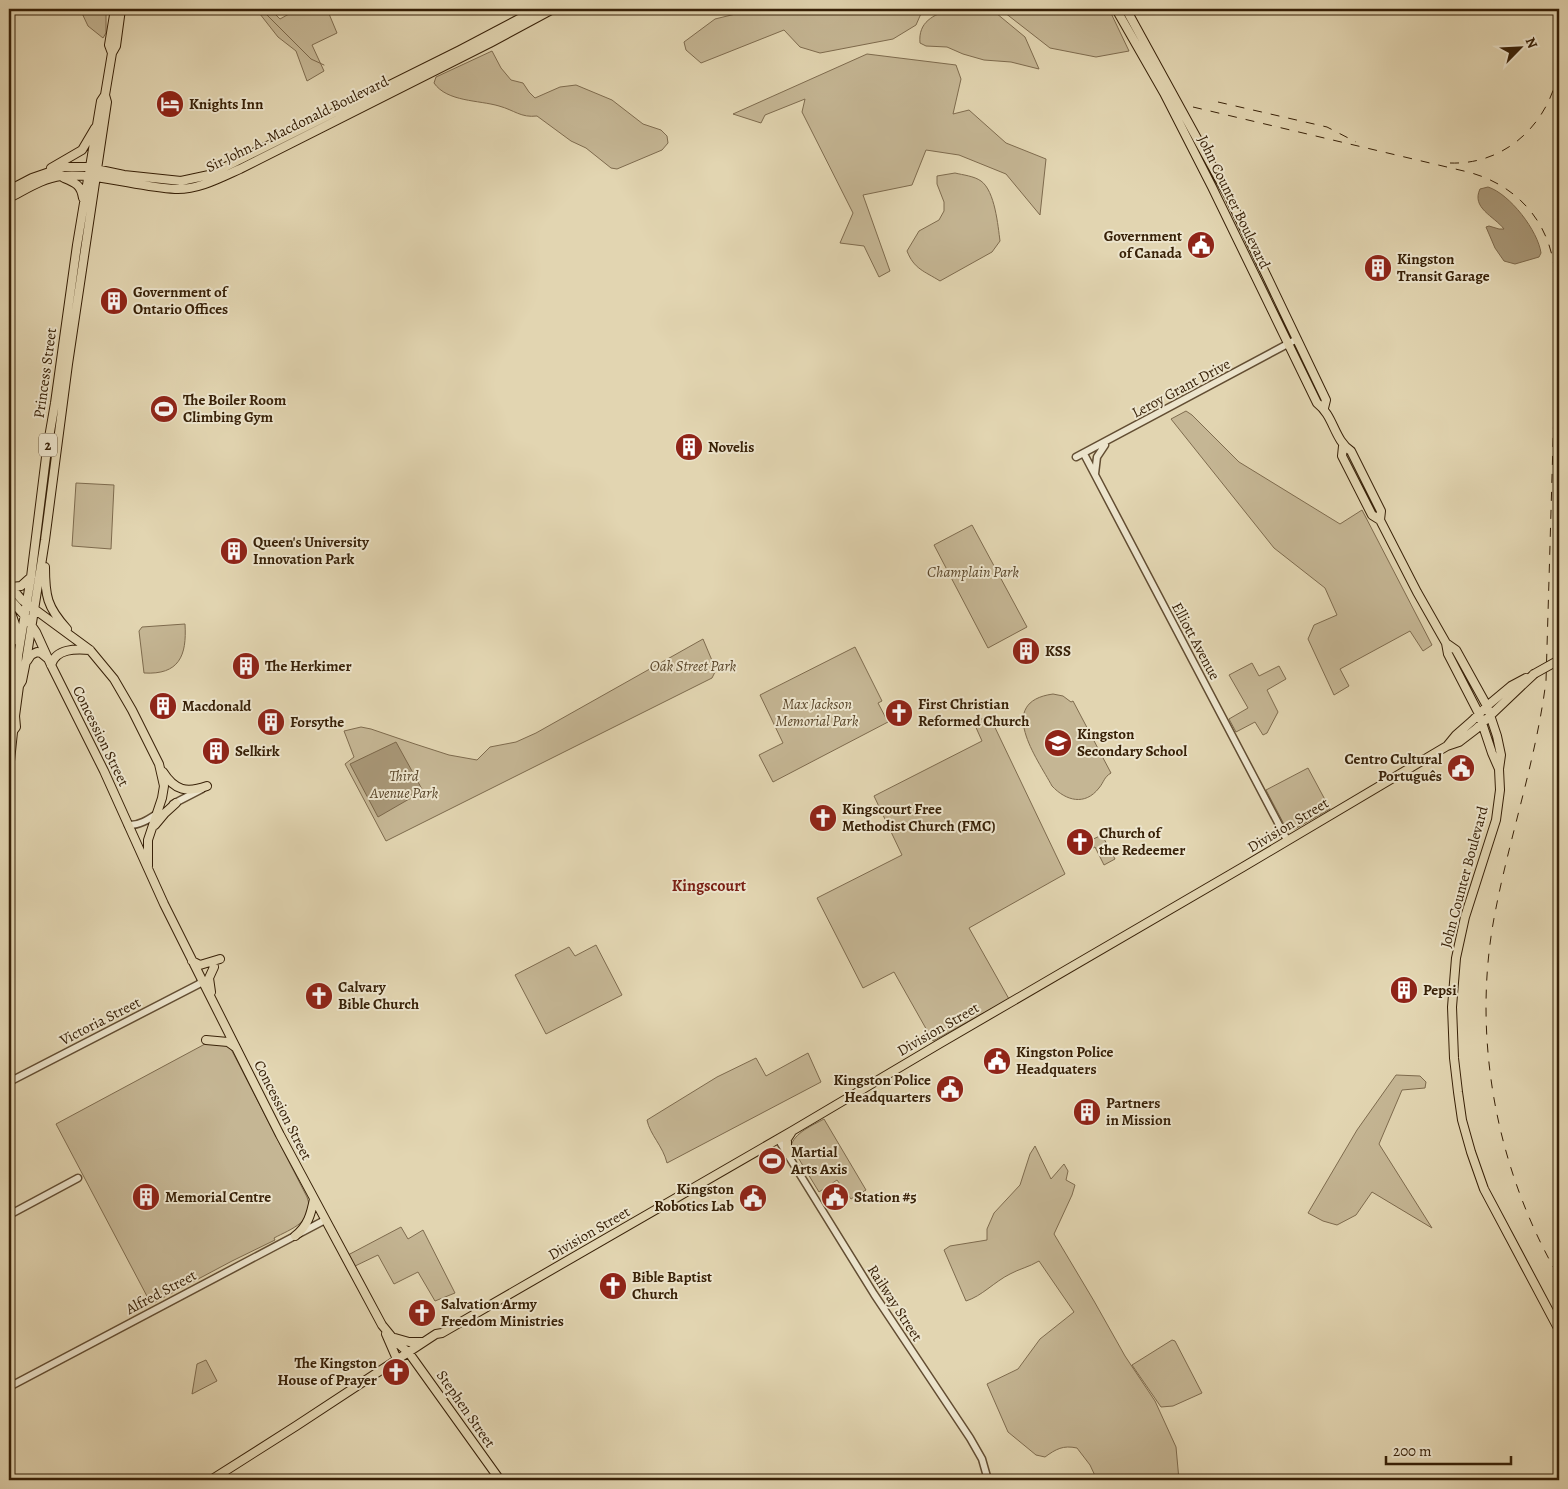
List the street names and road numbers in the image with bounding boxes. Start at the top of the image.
street label: Sir John A. Macdonald Boulevard [202,71,392,177]
street label: John Counter Boulevard [1193,132,1275,273]
street label: Princess Street [29,326,61,419]
street label: Leroy Grant Drive [1128,353,1234,422]
road number: 2 [39,434,57,456]
street label: Elliott Avenue [1167,599,1225,684]
street label: Concession Street [68,682,134,790]
street label: Division Street [1244,793,1332,857]
street label: John Counter Boulevard [1435,803,1493,950]
street label: Victoria Street [55,992,144,1050]
street label: Division Street [893,997,983,1061]
street label: Concession Street [249,1057,317,1163]
street label: Division Street [544,1201,634,1265]
street label: Railway Street [863,1261,927,1345]
street label: Alfred Street [121,1265,200,1319]
street label: Stephen Street [432,1366,500,1452]

